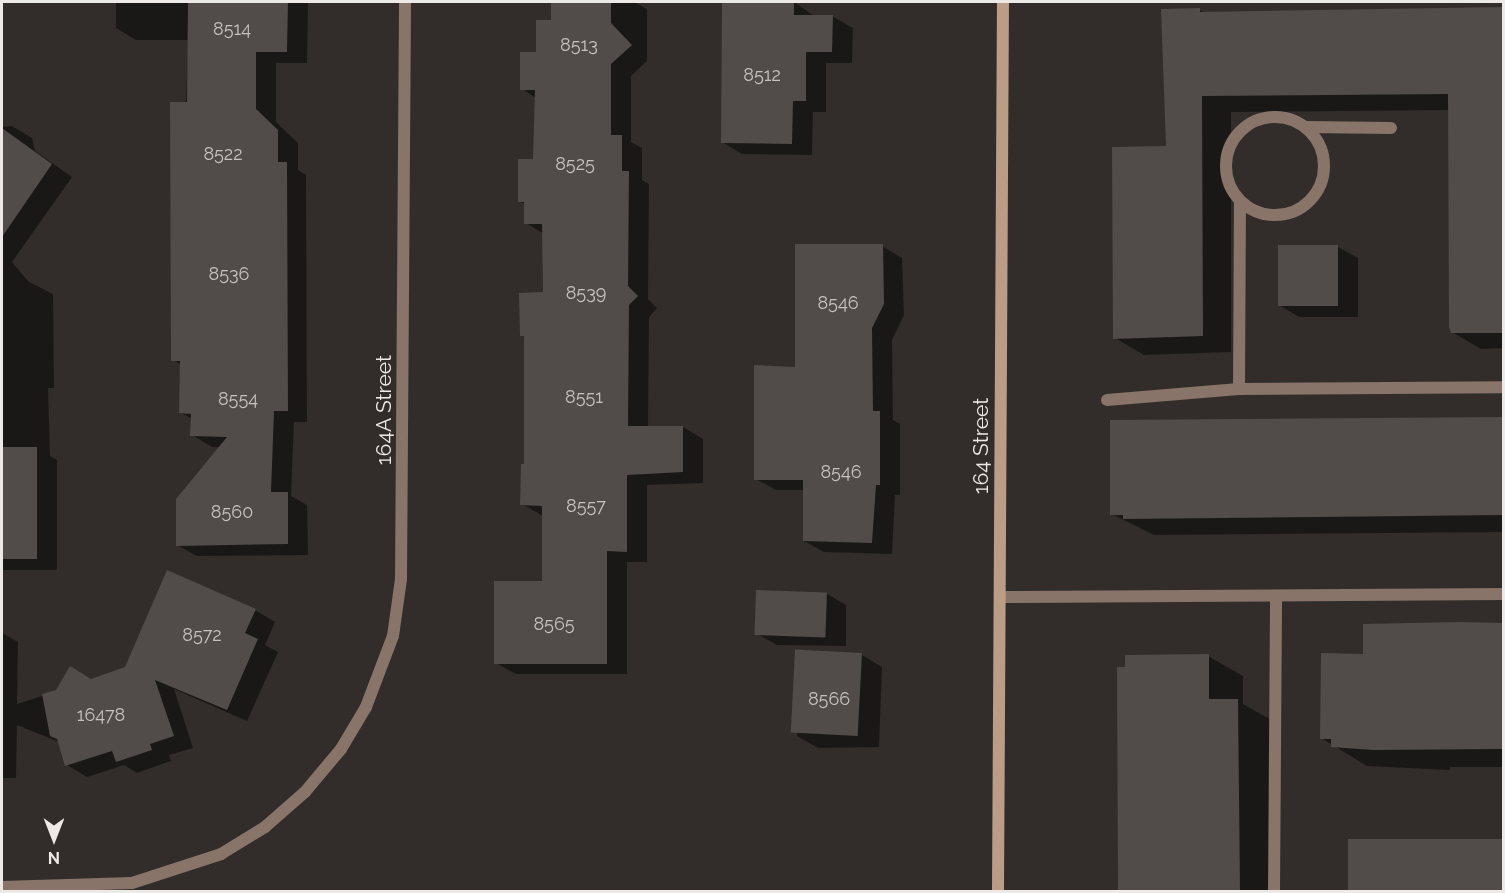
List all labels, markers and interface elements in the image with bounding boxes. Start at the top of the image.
house number: 8514 [213,18,251,40]
house number: 8513 [560,34,598,56]
house number: 8512 [743,64,781,86]
house number: 8522 [203,143,243,165]
house number: 8525 [555,153,595,175]
house number: 8536 [209,263,249,285]
house number: 8539 [566,282,606,304]
house number: 8546 [817,292,859,314]
street label: 164A Street [371,355,397,465]
house number: 8551 [565,386,603,408]
house number: 8554 [218,388,258,410]
street label: 164 Street [968,398,994,494]
house number: 8546 [820,461,862,483]
house number: 8557 [566,495,606,517]
house number: 8560 [211,501,253,523]
house number: 8565 [533,613,575,635]
house number: 8572 [182,624,222,646]
house number: 8566 [808,688,850,710]
house number: 16478 [77,704,125,726]
north arrow [24,809,84,869]
text: N [48,848,60,867]

